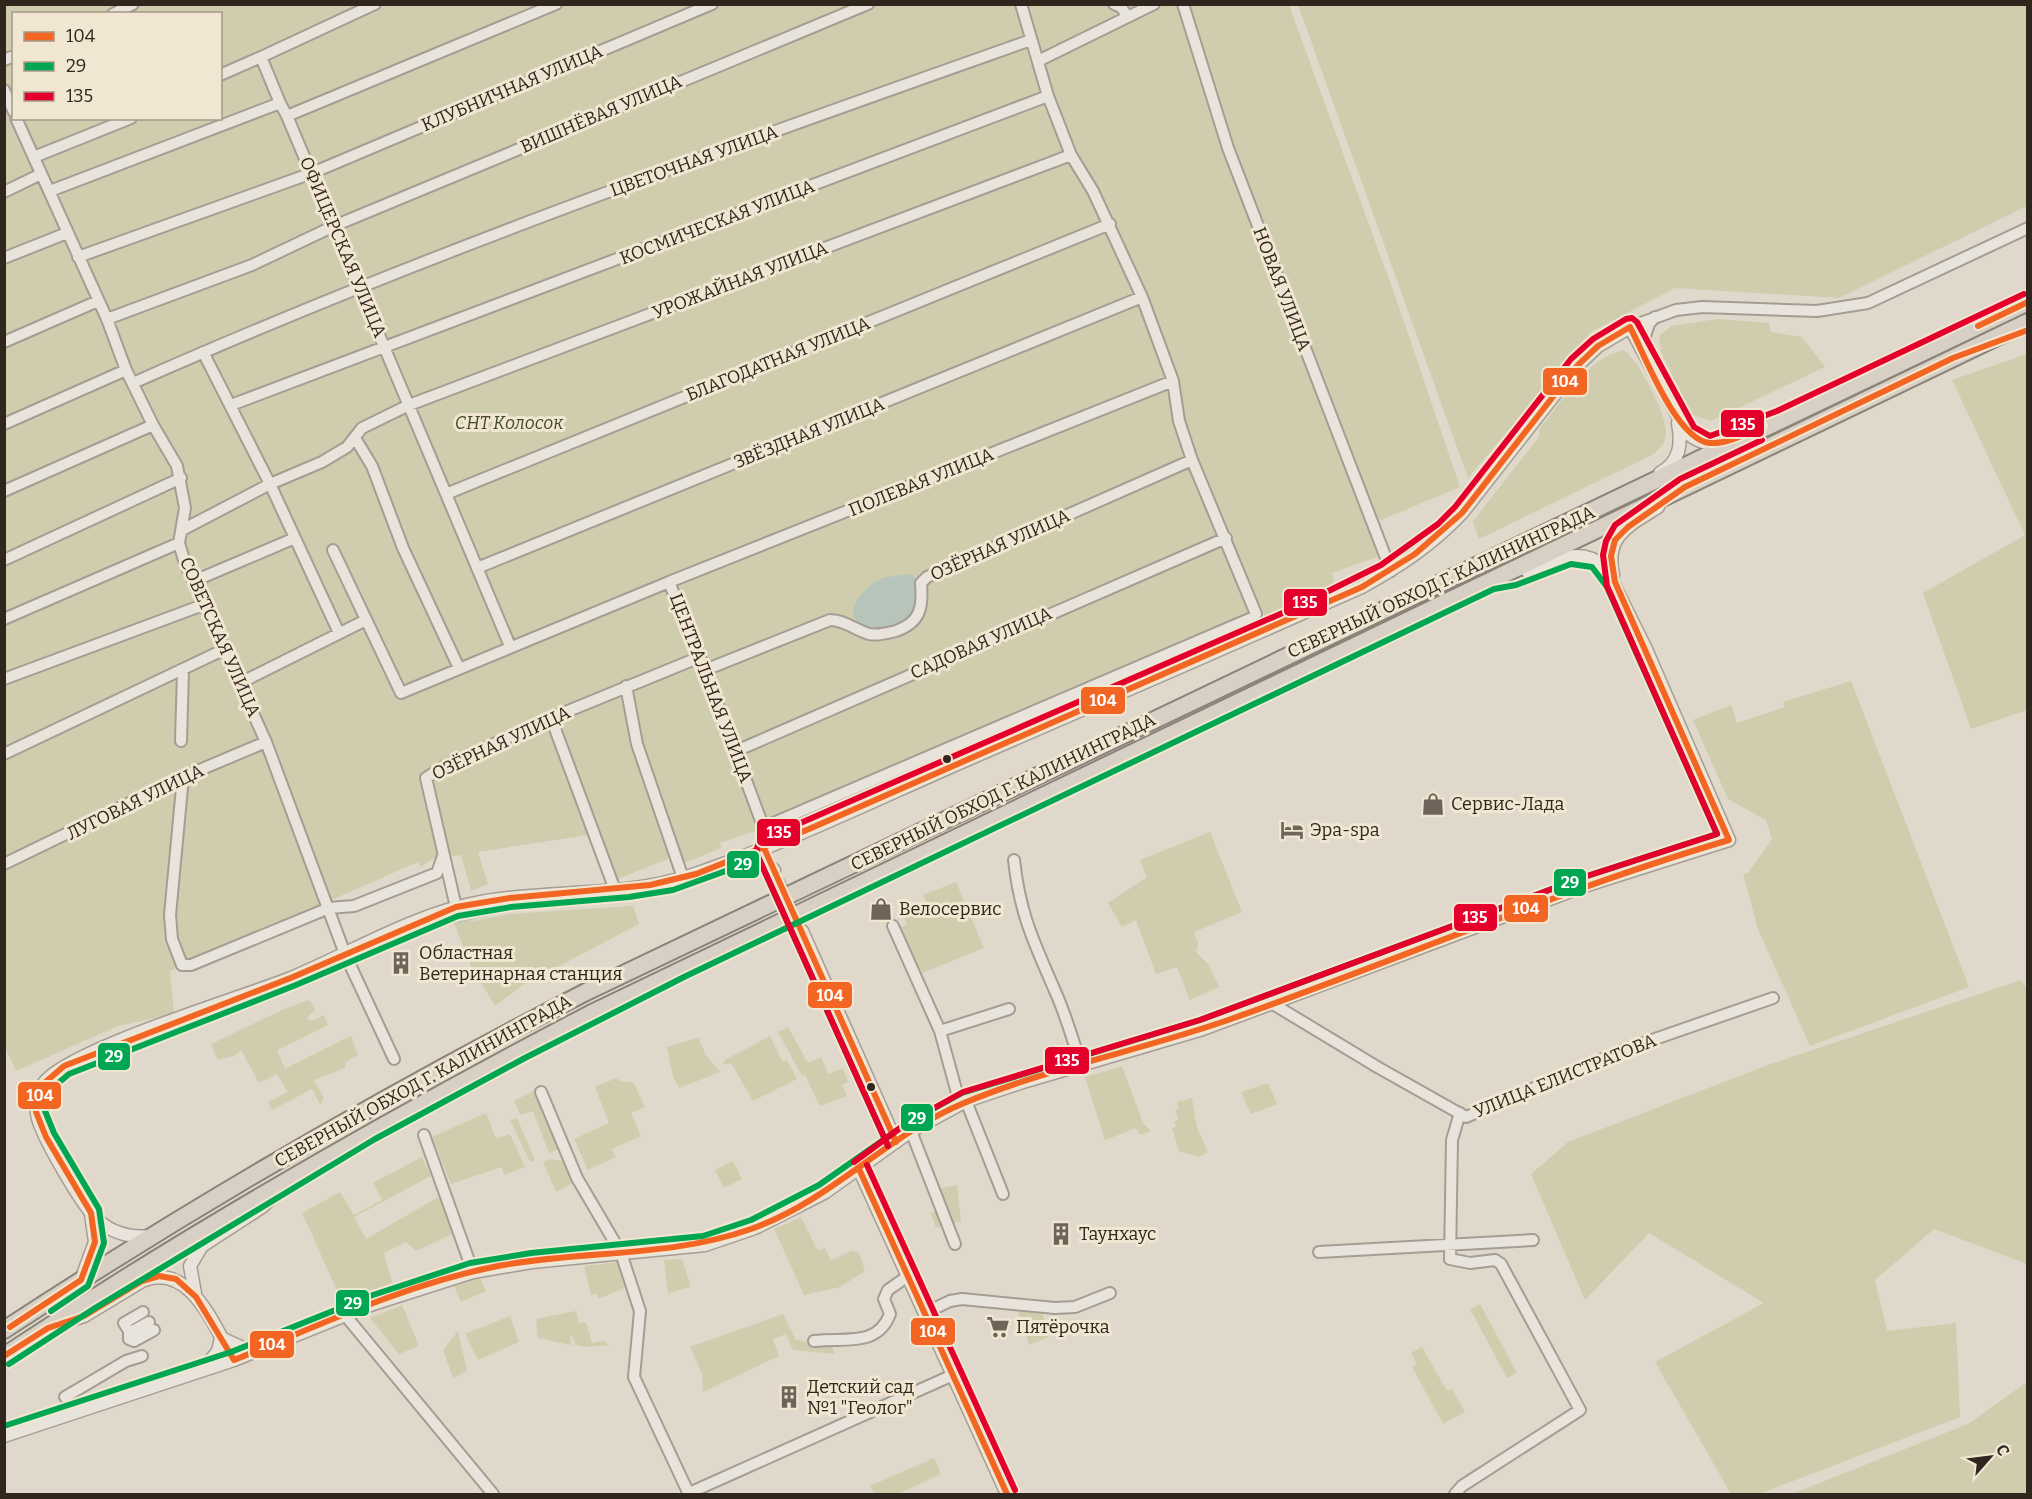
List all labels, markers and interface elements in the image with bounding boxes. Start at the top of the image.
legend [12,12,222,120]
text: 104 [66,25,96,47]
street label: КЛУБНИЧНАЯ УЛИЦА [418,40,606,136]
text: 29 [66,55,86,77]
street label: ВИШНЁВАЯ УЛИЦА [517,70,685,158]
text: 135 [66,85,93,107]
street label: ЦВЕТОЧНАЯ УЛИЦА [607,120,781,202]
street label: ОФИЦЕРСКАЯ УЛИЦА [295,153,391,341]
street label: КОСМИЧЕСКАЯ УЛИЦА [617,175,818,269]
street label: НОВАЯ УЛИЦА [1248,224,1316,354]
street label: УРОЖАЙНАЯ УЛИЦА [649,236,831,324]
street label: БЛАГОДАТНАЯ УЛИЦА [683,312,873,406]
line badge: 104 [1542,367,1588,396]
text: 104 [1552,372,1579,391]
street label: ЗВЁЗДНАЯ УЛИЦА [731,393,888,473]
line badge: 135 [1720,409,1765,438]
park label: СНТ Колосок [455,412,564,434]
text: 135 [1731,415,1756,434]
street label: ПОЛЕВАЯ УЛИЦА [845,443,997,521]
street label: СЕВЕРНЫЙ ОБХОД Г. КАЛИНИНГРАДА [1284,501,1598,663]
street label: ОЗЁРНАЯ УЛИЦА [927,504,1073,586]
street label: СОВЕТСКАЯ УЛИЦА [175,554,265,721]
line badge: 135 [1283,588,1328,617]
street label: ЦЕНТРАЛЬНАЯ УЛИЦА [665,590,757,786]
text: 135 [1293,593,1318,612]
street label: САДОВАЯ УЛИЦА [907,602,1055,684]
line badge: 104 [1080,686,1126,715]
text: 104 [1090,691,1117,710]
street label: ОЗЁРНАЯ УЛИЦА [428,701,574,785]
street label: СЕВЕРНЫЙ ОБХОД Г. КАЛИНИНГРАДА [847,708,1159,876]
unlabelled marker [941,753,953,765]
street label: ЛУГОВАЯ УЛИЦА [63,759,207,845]
shop icon: Сервис-Лада [1420,791,1446,817]
place label: Сервис-Лада [1451,793,1565,815]
hotel icon: Эра-spa [1279,817,1305,843]
line badge: 135 [756,818,801,847]
place label: Эра-spa [1310,819,1380,841]
text: 135 [767,823,792,842]
line badge: 29 [726,850,760,879]
text: 29 [734,855,752,874]
line badge: 29 [1553,868,1587,897]
text: 29 [1561,873,1579,892]
line badge: 104 [1503,894,1549,923]
shop icon: Велосервис [868,896,894,922]
place label: Велосервис [899,898,1002,920]
text: 104 [1513,899,1540,918]
line badge: 135 [1453,903,1498,932]
text: 135 [1463,908,1488,927]
place label: Областная Ветеринарная станция [419,942,623,985]
building icon: Областная Ветеринарная станция [388,950,414,976]
line badge: 104 [807,981,853,1009]
text: 104 [817,986,844,1005]
street label: СЕВЕРНЫЙ ОБХОД Г. КАЛИНИНГРАДА [271,990,576,1172]
street label: УЛИЦА ЕЛИСТРАТОВА [1470,1029,1660,1123]
line badge: 29 [97,1042,131,1071]
line badge: 135 [1044,1046,1090,1075]
text: 29 [105,1047,123,1066]
text: 135 [1055,1051,1080,1070]
line badge: 104 [17,1081,62,1110]
unlabelled marker [865,1081,877,1093]
text: 104 [27,1086,54,1105]
line badge: 29 [900,1103,934,1132]
text: 29 [908,1109,926,1128]
building icon: Таунхаус [1048,1221,1074,1247]
place label: Таунхаус [1079,1223,1156,1245]
line badge: 29 [335,1289,370,1317]
text: 29 [344,1294,362,1313]
supermarket icon: Пятёрочка [985,1314,1011,1340]
place label: Пятёрочка [1016,1316,1110,1338]
line badge: 104 [910,1317,956,1346]
text: 104 [920,1322,947,1341]
line badge: 104 [249,1330,295,1359]
text: 104 [259,1335,286,1354]
place label: Детский сад №1 "Геолог" [807,1376,914,1419]
building icon: Детский сад №1 "Геолог" [776,1384,802,1410]
north arrow [1960,1427,2020,1487]
text: С [1992,1441,2014,1459]

